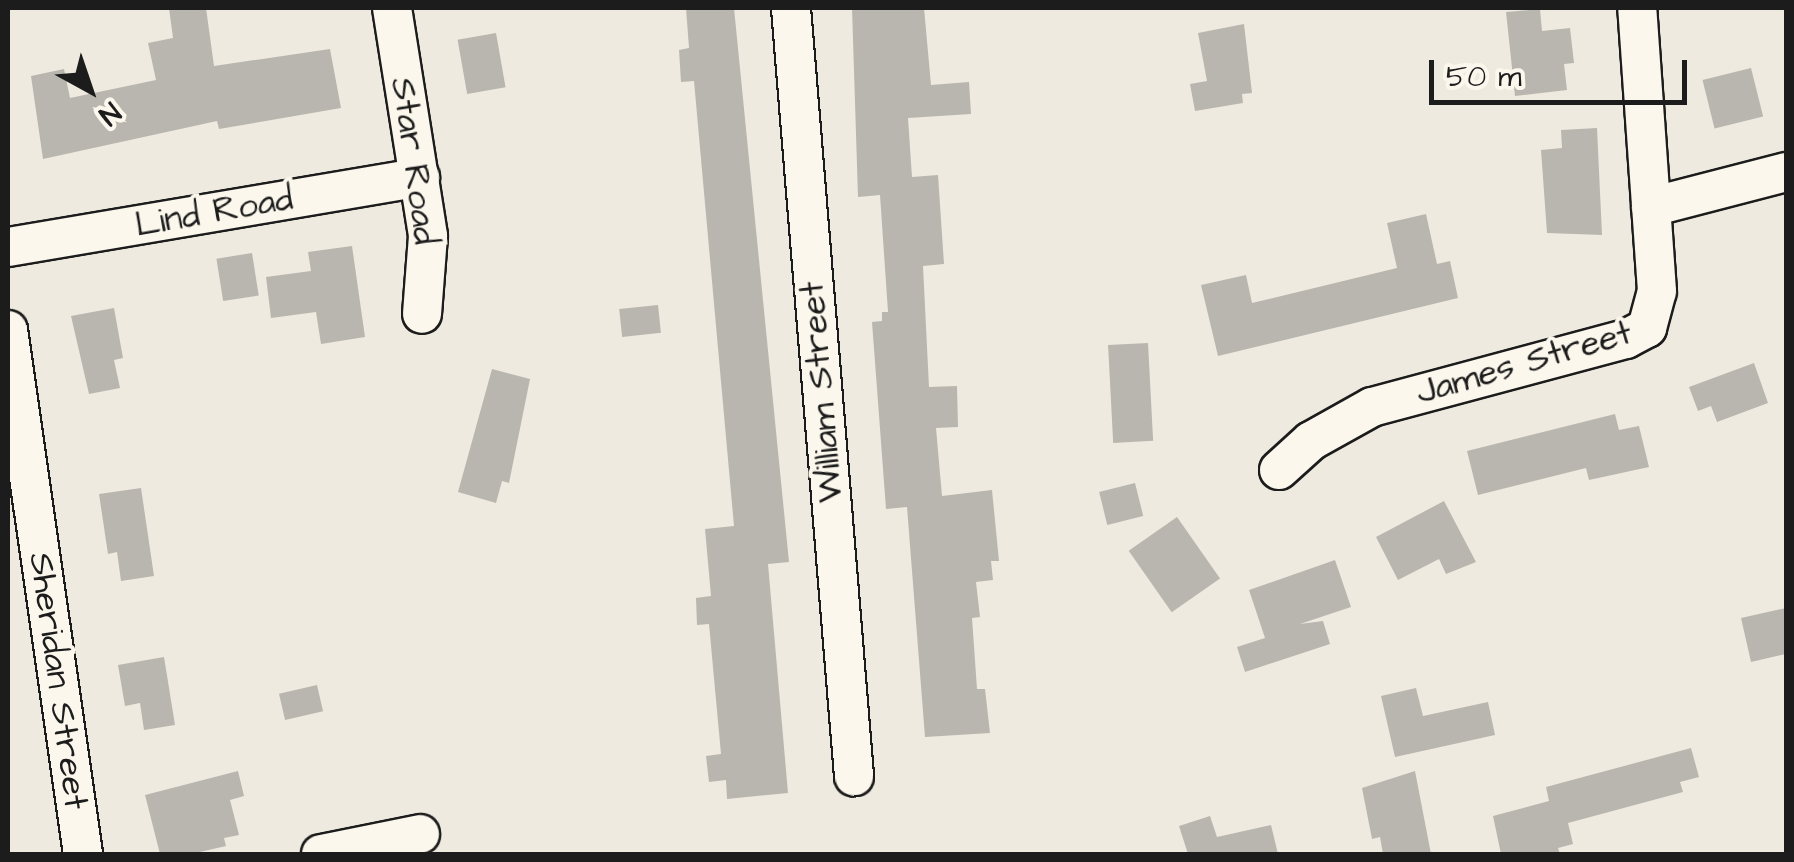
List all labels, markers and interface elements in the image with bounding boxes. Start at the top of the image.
north arrow [40,40,140,140]
scale bar [1434,40,1692,102]
text: 50 m [1446,56,1522,98]
street label: Star Road [382,75,446,247]
text: N [90,93,129,134]
street label: Lind Road [132,177,296,247]
street label: William Street [791,280,853,504]
street label: James Street [1411,312,1637,414]
street label: Sheridan Street [19,550,97,812]

